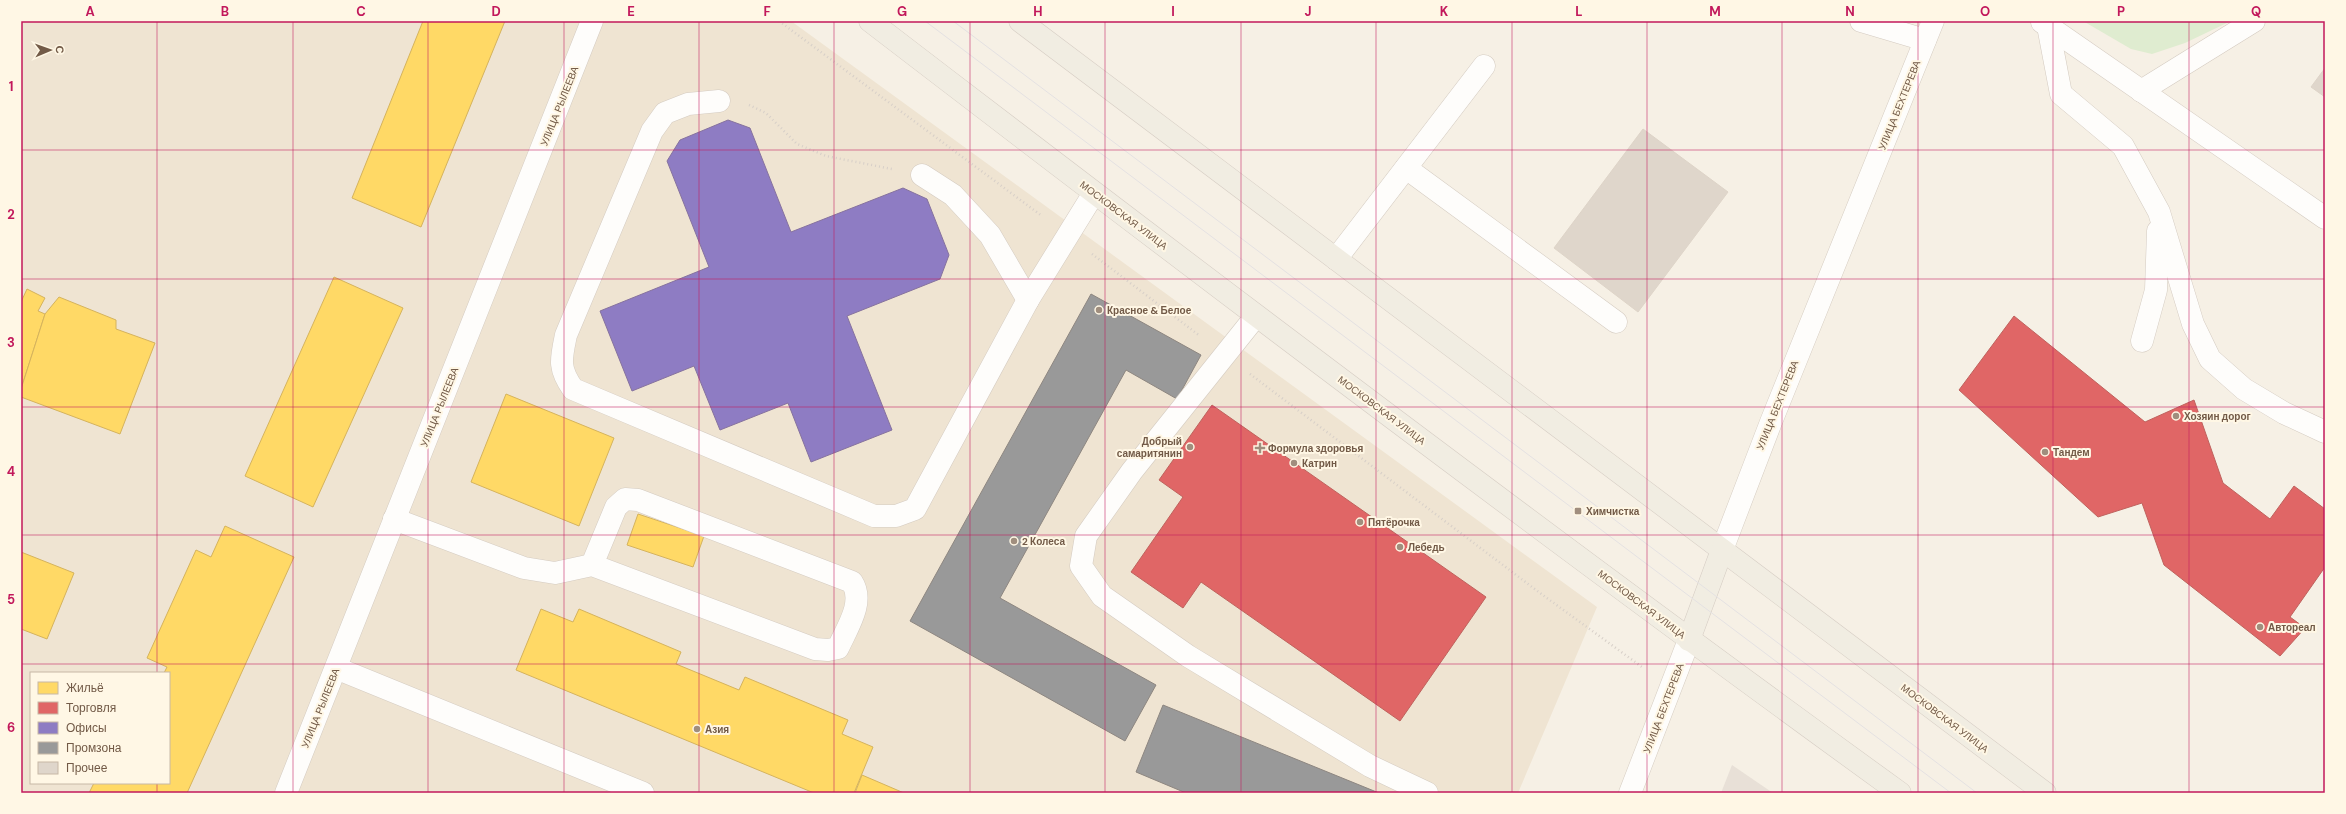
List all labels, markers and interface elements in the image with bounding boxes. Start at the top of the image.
text: A [85,3,95,20]
text: B [221,3,229,20]
text: C [356,3,366,20]
text: D [491,3,501,20]
text: E [627,3,635,20]
text: F [763,3,771,20]
text: G [897,3,907,20]
text: H [1033,3,1043,20]
text: I [1171,3,1175,20]
text: J [1304,3,1312,20]
text: K [1440,3,1449,20]
text: L [1575,3,1583,20]
text: M [1709,3,1721,20]
text: N [1845,3,1855,20]
text: O [1980,3,1990,20]
text: P [2117,3,2125,20]
text: Q [2251,3,2261,20]
north arrow [30,30,70,70]
text: С [53,45,67,54]
street label: УЛИЦА БЕХТЕРЕВА [1876,58,1924,152]
street label: УЛИЦА РЫЛЕЕВА [538,64,582,148]
text: 1 [9,78,13,95]
street label: МОСКОВСКАЯ УЛИЦА [1077,178,1170,253]
text: 2 [7,206,15,223]
place label: Красное & Белое [1107,304,1192,317]
marker: Красное & Белое [1094,305,1104,315]
text: 3 [7,334,15,351]
street label: УЛИЦА БЕХТЕРЕВА [1754,358,1802,452]
street label: УЛИЦА РЫЛЕЕВА [418,365,462,449]
street label: МОСКОВСКАЯ УЛИЦА [1335,373,1428,448]
place label: Хозяин дорог [2184,410,2251,423]
marker: Хозяин дорог [2171,411,2181,421]
place label: Добрый самаритянин [1117,435,1182,460]
marker: Добрый самаритянин [1185,442,1195,452]
place label: Формула здоровья [1268,442,1364,455]
marker: Формула здоровья [1255,443,1265,453]
place label: Тандем [2053,446,2090,459]
marker: Тандем [2040,447,2050,457]
place label: Катрин [1302,457,1337,470]
marker: Катрин [1289,458,1299,468]
text: 4 [7,463,15,480]
place label: Химчистка [1586,505,1640,518]
marker: Химчистка [1573,506,1583,516]
place label: Пятёрочка [1368,516,1420,529]
marker: Пятёрочка [1355,517,1365,527]
place label: 2 Колеса [1022,535,1065,548]
marker: 2 Колеса [1009,536,1019,546]
place label: Лебедь [1408,541,1445,554]
marker: Лебедь [1395,542,1405,552]
street label: МОСКОВСКАЯ УЛИЦА [1595,567,1688,642]
text: 5 [7,591,15,608]
place label: Автореал [2268,621,2316,634]
marker: Автореал [2255,622,2265,632]
street label: УЛИЦА БЕХТЕРЕВА [1640,661,1687,755]
street label: УЛИЦА РЫЛЕЕВА [299,666,343,750]
legend [30,672,170,784]
text: Жильё [66,680,104,696]
street label: МОСКОВСКАЯ УЛИЦА [1898,681,1991,756]
text: Торговля [66,700,116,716]
text: 6 [7,719,15,736]
text: Офисы [66,720,107,736]
place label: Азия [705,723,729,736]
marker: Азия [692,724,702,734]
text: Промзона [66,740,122,756]
text: Прочее [66,760,108,776]

